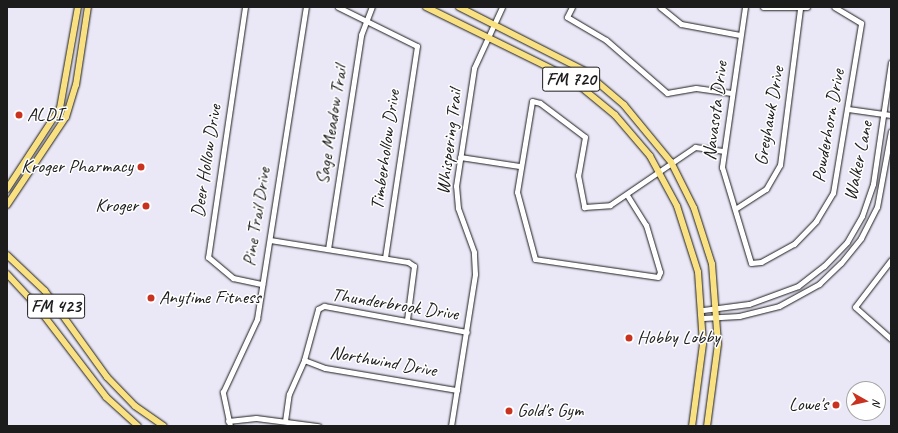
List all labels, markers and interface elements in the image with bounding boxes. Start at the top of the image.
street label: Navasota Drive [699,60,733,162]
road number: FM 720 [542,63,600,95]
street label: Sage Meadow Trail [311,64,353,186]
street label: Greyhawk Drive [750,65,790,167]
street label: Powderhorn Drive [808,68,850,184]
street label: Timberhollow Drive [366,88,406,212]
street label: Whispering Trail [432,88,468,196]
street label: Deer Hollow Drive [187,103,227,219]
place label: ALDI [27,104,63,126]
marker: ALDI [14,110,24,120]
street label: Walker Lane [839,119,879,203]
place label: Kroger Pharmacy [21,156,133,178]
marker: Kroger Pharmacy [136,162,146,172]
street label: Pine Trail Drive [238,166,276,268]
place label: Kroger [95,195,138,217]
marker: Kroger [141,201,151,211]
street label: Thunderbrook Drive [330,284,460,326]
place label: Anytime Fitness [159,287,261,309]
road number: FM 423 [27,290,85,322]
marker: Anytime Fitness [146,293,156,303]
place label: Hobby Lobby [637,327,720,349]
marker: Hobby Lobby [624,333,634,343]
street label: Northwind Drive [328,341,438,383]
north arrow [846,381,886,421]
place label: Lowe's [789,394,828,416]
text: N [869,398,884,407]
place label: Gold's Gym [517,400,584,422]
marker: Lowe's [831,400,841,410]
marker: Gold's Gym [504,406,514,416]

